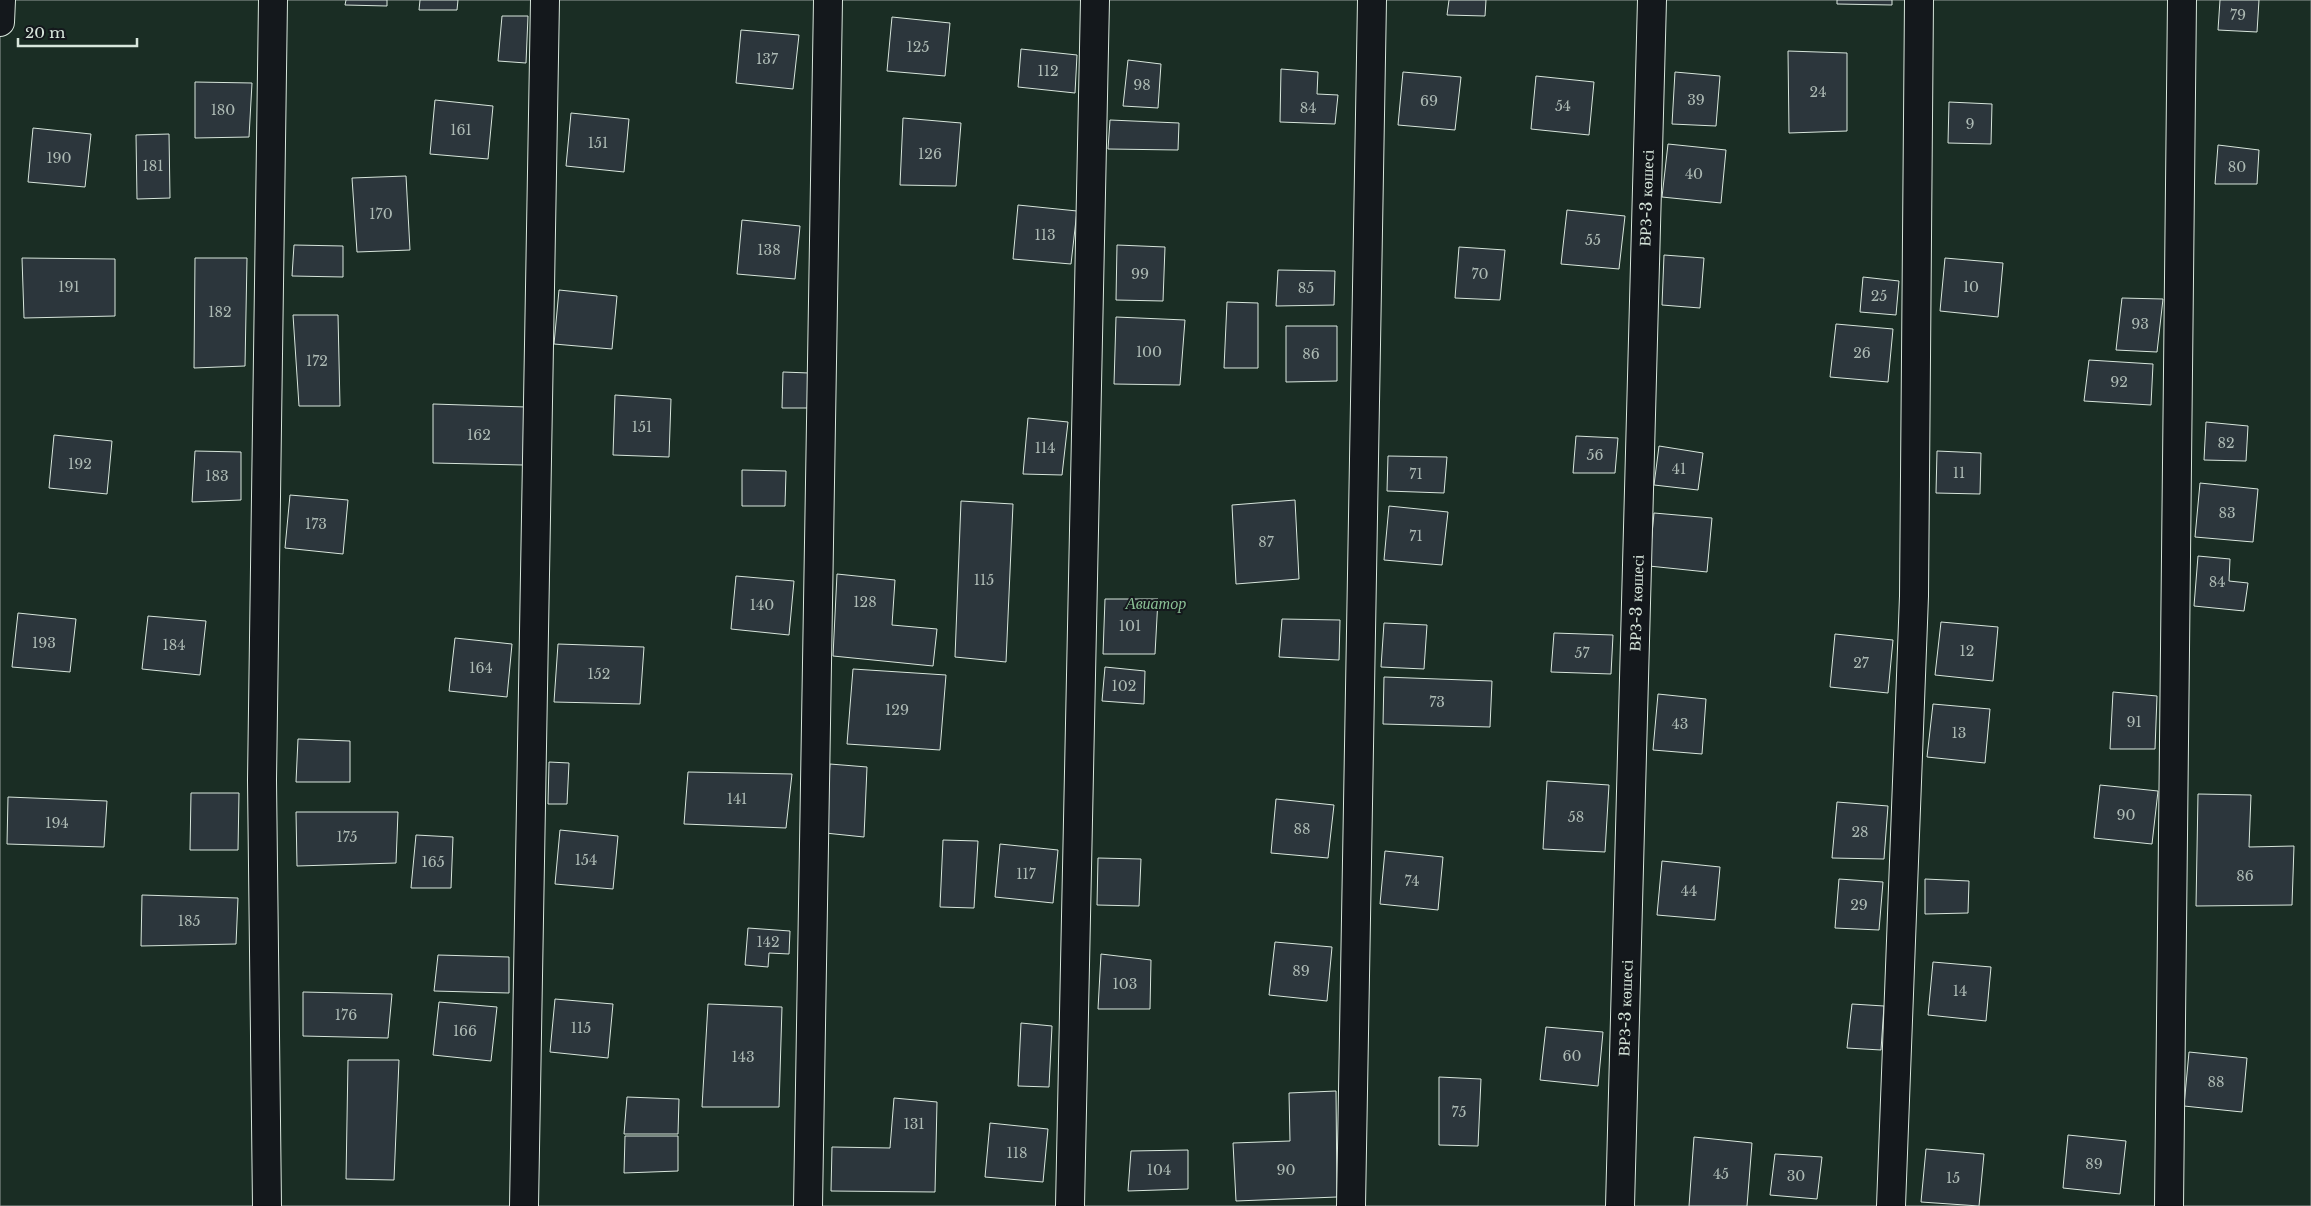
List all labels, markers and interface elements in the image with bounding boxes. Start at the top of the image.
house number: 79 [2230,6,2246,24]
scale bar [18,15,136,47]
text: 20 m [25,23,65,42]
house number: 125 [907,38,929,56]
house number: 137 [756,50,779,68]
house number: 112 [1037,62,1059,80]
house number: 98 [1133,76,1151,94]
house number: 24 [1810,83,1826,101]
house number: 39 [1687,91,1705,109]
house number: 69 [1420,92,1438,110]
house number: 54 [1555,97,1571,115]
house number: 84 [1300,99,1316,117]
house number: 180 [211,101,235,119]
house number: 9 [1965,115,1975,133]
house number: 161 [450,121,472,139]
house number: 151 [588,134,608,152]
house number: 126 [918,145,942,163]
house number: 190 [46,149,72,167]
street label: ВРЗ-3 көшесі [1634,149,1658,247]
house number: 181 [143,157,163,175]
house number: 80 [2228,158,2246,176]
house number: 40 [1685,165,1703,183]
house number: 170 [369,205,393,223]
house number: 113 [1034,226,1056,244]
house number: 55 [1585,231,1601,249]
house number: 138 [757,241,781,259]
house number: 99 [1131,265,1149,283]
house number: 70 [1471,265,1489,283]
house number: 191 [58,278,80,296]
house number: 10 [1963,278,1979,296]
house number: 85 [1298,279,1314,297]
house number: 25 [1871,287,1887,305]
house number: 182 [208,303,232,321]
house number: 93 [2131,315,2149,333]
house number: 100 [1136,343,1162,361]
house number: 26 [1853,344,1871,362]
house number: 86 [1302,345,1320,363]
house number: 172 [306,352,328,370]
house number: 92 [2110,373,2128,391]
house number: 151 [632,418,652,436]
house number: 162 [467,426,491,444]
house number: 82 [2217,434,2235,452]
house number: 114 [1035,439,1055,457]
house number: 56 [1587,446,1603,464]
house number: 192 [68,455,92,473]
house number: 41 [1672,460,1686,478]
house number: 11 [1953,464,1965,482]
house number: 71 [1409,465,1423,483]
house number: 183 [205,467,229,485]
house number: 83 [2218,504,2236,522]
house number: 173 [305,515,327,533]
house number: 71 [1409,527,1423,545]
house number: 87 [1258,533,1275,551]
street label: ВРЗ-3 көшесі [1624,554,1648,652]
house number: 115 [974,571,994,589]
house number: 84 [2209,573,2225,591]
house number: 128 [853,593,877,611]
park label: Авиатор [1125,593,1186,613]
house number: 140 [750,596,774,614]
house number: 101 [1119,617,1141,635]
house number: 193 [32,634,56,652]
house number: 184 [163,636,185,654]
house number: 12 [1960,642,1974,660]
house number: 57 [1575,644,1590,662]
house number: 27 [1853,654,1870,672]
house number: 164 [469,659,493,677]
house number: 152 [588,665,610,683]
house number: 102 [1112,677,1136,695]
house number: 73 [1429,693,1445,711]
house number: 129 [885,701,909,719]
house number: 91 [2126,713,2142,731]
house number: 43 [1672,715,1688,733]
house number: 13 [1952,724,1966,742]
house number: 141 [727,790,747,808]
house number: 90 [2117,806,2136,824]
house number: 58 [1568,808,1584,826]
house number: 194 [45,814,69,832]
house number: 88 [1294,820,1310,838]
house number: 28 [1851,823,1869,841]
house number: 175 [336,828,358,846]
house number: 154 [575,851,597,869]
house number: 165 [421,853,445,871]
house number: 117 [1016,865,1037,883]
house number: 86 [2236,867,2254,885]
house number: 74 [1405,872,1419,890]
house number: 44 [1681,882,1697,900]
house number: 29 [1850,896,1868,914]
house number: 185 [178,912,200,930]
house number: 142 [756,933,780,951]
street label: ВРЗ-3 көшесі [1613,959,1637,1057]
house number: 89 [1292,962,1310,980]
house number: 103 [1113,975,1137,993]
house number: 14 [1953,982,1967,1000]
house number: 176 [335,1006,357,1024]
house number: 115 [571,1019,591,1037]
house number: 166 [453,1022,477,1040]
house number: 60 [1563,1047,1582,1065]
house number: 143 [731,1048,755,1066]
house number: 88 [2208,1073,2224,1091]
house number: 75 [1452,1103,1466,1121]
house number: 131 [903,1115,925,1133]
house number: 118 [1007,1144,1027,1162]
house number: 89 [2085,1155,2103,1173]
house number: 104 [1147,1161,1171,1179]
house number: 90 [1277,1161,1296,1179]
house number: 45 [1713,1165,1729,1183]
house number: 30 [1787,1167,1805,1185]
house number: 15 [1946,1169,1960,1187]

